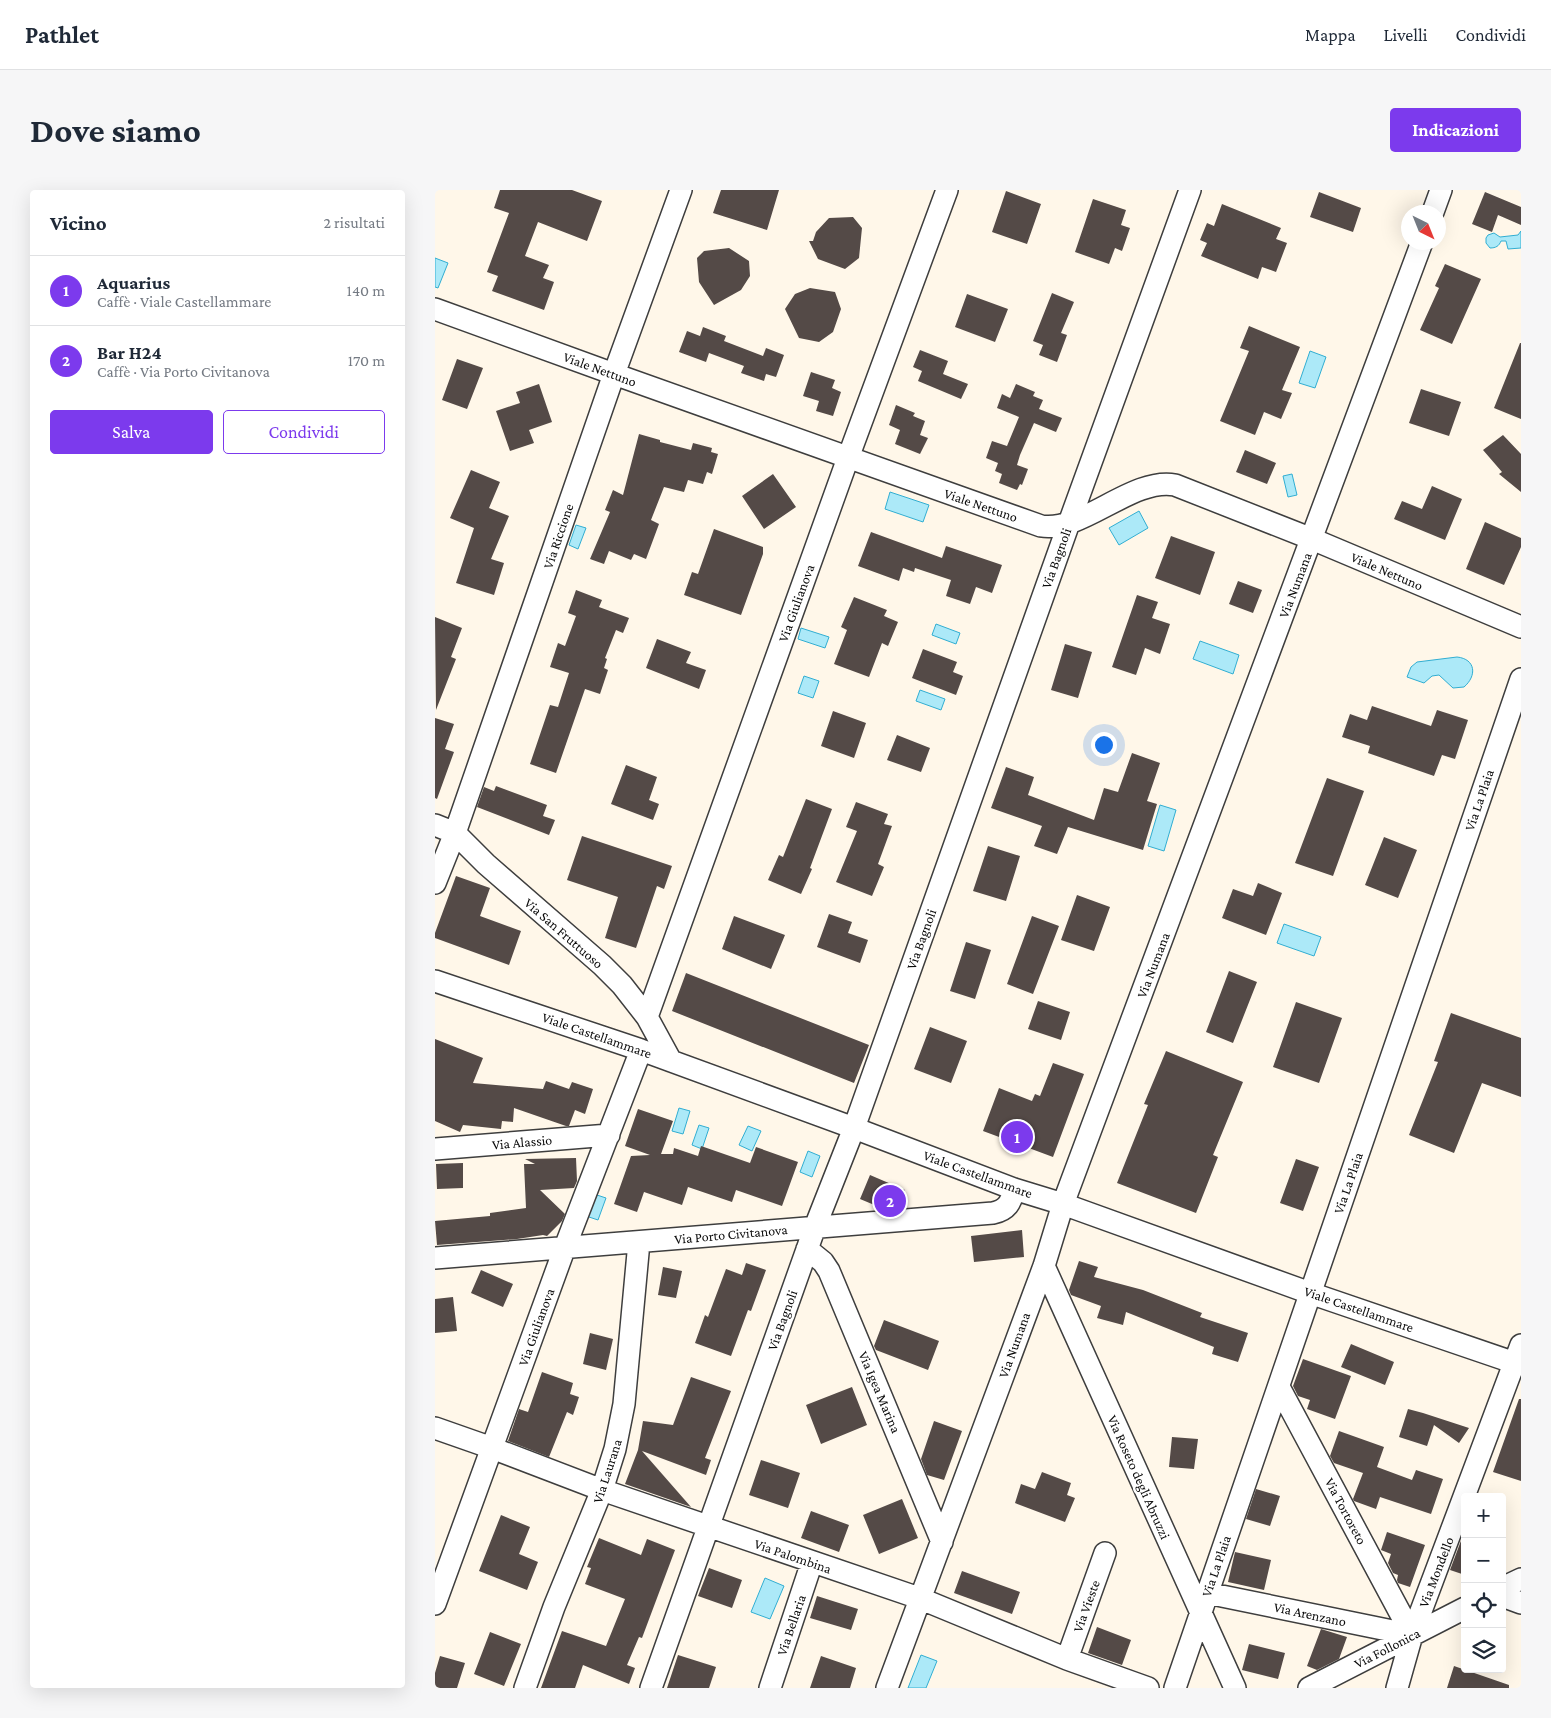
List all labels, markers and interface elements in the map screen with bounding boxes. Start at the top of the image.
text: Pathlet [25,21,99,48]
text: Mappa [1305,25,1356,45]
text: Livelli [1384,25,1427,45]
text: Condividi [1455,25,1526,45]
button: Indicazioni [1390,108,1521,152]
text: Dove siamo [30,111,201,150]
north arrow [1401,205,1446,250]
text: Vicino [50,211,107,235]
text: 2 risultati [323,214,385,231]
text: Aquarius [97,272,170,293]
text: 1 [63,282,69,299]
text: 140 m [347,282,385,299]
text: Caffè · Viale Castellammare [97,293,271,310]
text: Bar H24 [97,342,162,363]
street label: Viale Nettuno [561,348,639,390]
text: 2 [62,352,70,369]
text: 170 m [348,352,385,369]
text: Caffè · Via Porto Civitanova [97,363,270,380]
button: Salva [50,410,213,454]
button: Condividi [223,410,385,454]
street label: Viale Nettuno [942,485,1020,525]
street label: Via Riccione [539,501,577,571]
street label: Via Bagnoli [1038,525,1074,590]
street label: Viale Nettuno [1349,549,1426,593]
street label: Via Numana [1275,550,1315,620]
street label: Via Giulianova [775,561,818,644]
your location [1091,732,1117,758]
street label: Via La Plaia [1461,767,1497,833]
street label: Via San Fruttuoso [521,894,607,972]
street label: Via Bagnoli [903,906,939,971]
street label: Via Numana [1133,930,1173,1000]
street label: Viale Castellammare [540,1009,654,1061]
pin: 1 [1001,1118,1033,1156]
street label: Via Alassio [491,1131,553,1153]
street label: Viale Castellammare [921,1147,1035,1201]
street label: Via La Plaia [1330,1150,1366,1216]
pin: 2 [874,1182,906,1220]
street label: Via Porto Civitanova [674,1221,789,1247]
street label: Viale Castellammare [1302,1283,1416,1335]
street label: Via Giulianova [515,1285,558,1368]
street label: Via Bagnoli [764,1287,800,1352]
street label: Via Numana [995,1309,1033,1380]
street label: Via Igea Marina [856,1349,905,1436]
street label: Via Roseto degli Abruzzi [1104,1412,1174,1542]
street label: Via Laurana [589,1436,625,1505]
street label: Via Tortoreto [1322,1475,1370,1547]
map controls [1461,1493,1506,1673]
button: + [1461,1493,1506,1538]
street label: Via La Plaia [1198,1533,1234,1599]
street label: Via Mondello [1415,1534,1457,1610]
street label: Via Palombina [752,1535,834,1577]
button: − [1461,1538,1506,1583]
street label: Via Vieste [1069,1578,1103,1634]
button: locate [1461,1583,1506,1628]
street label: Via Bellaria [773,1592,809,1658]
street label: Via Arenzano [1272,1599,1348,1630]
street label: Via Follonica [1351,1624,1423,1671]
button: layers [1461,1628,1506,1673]

